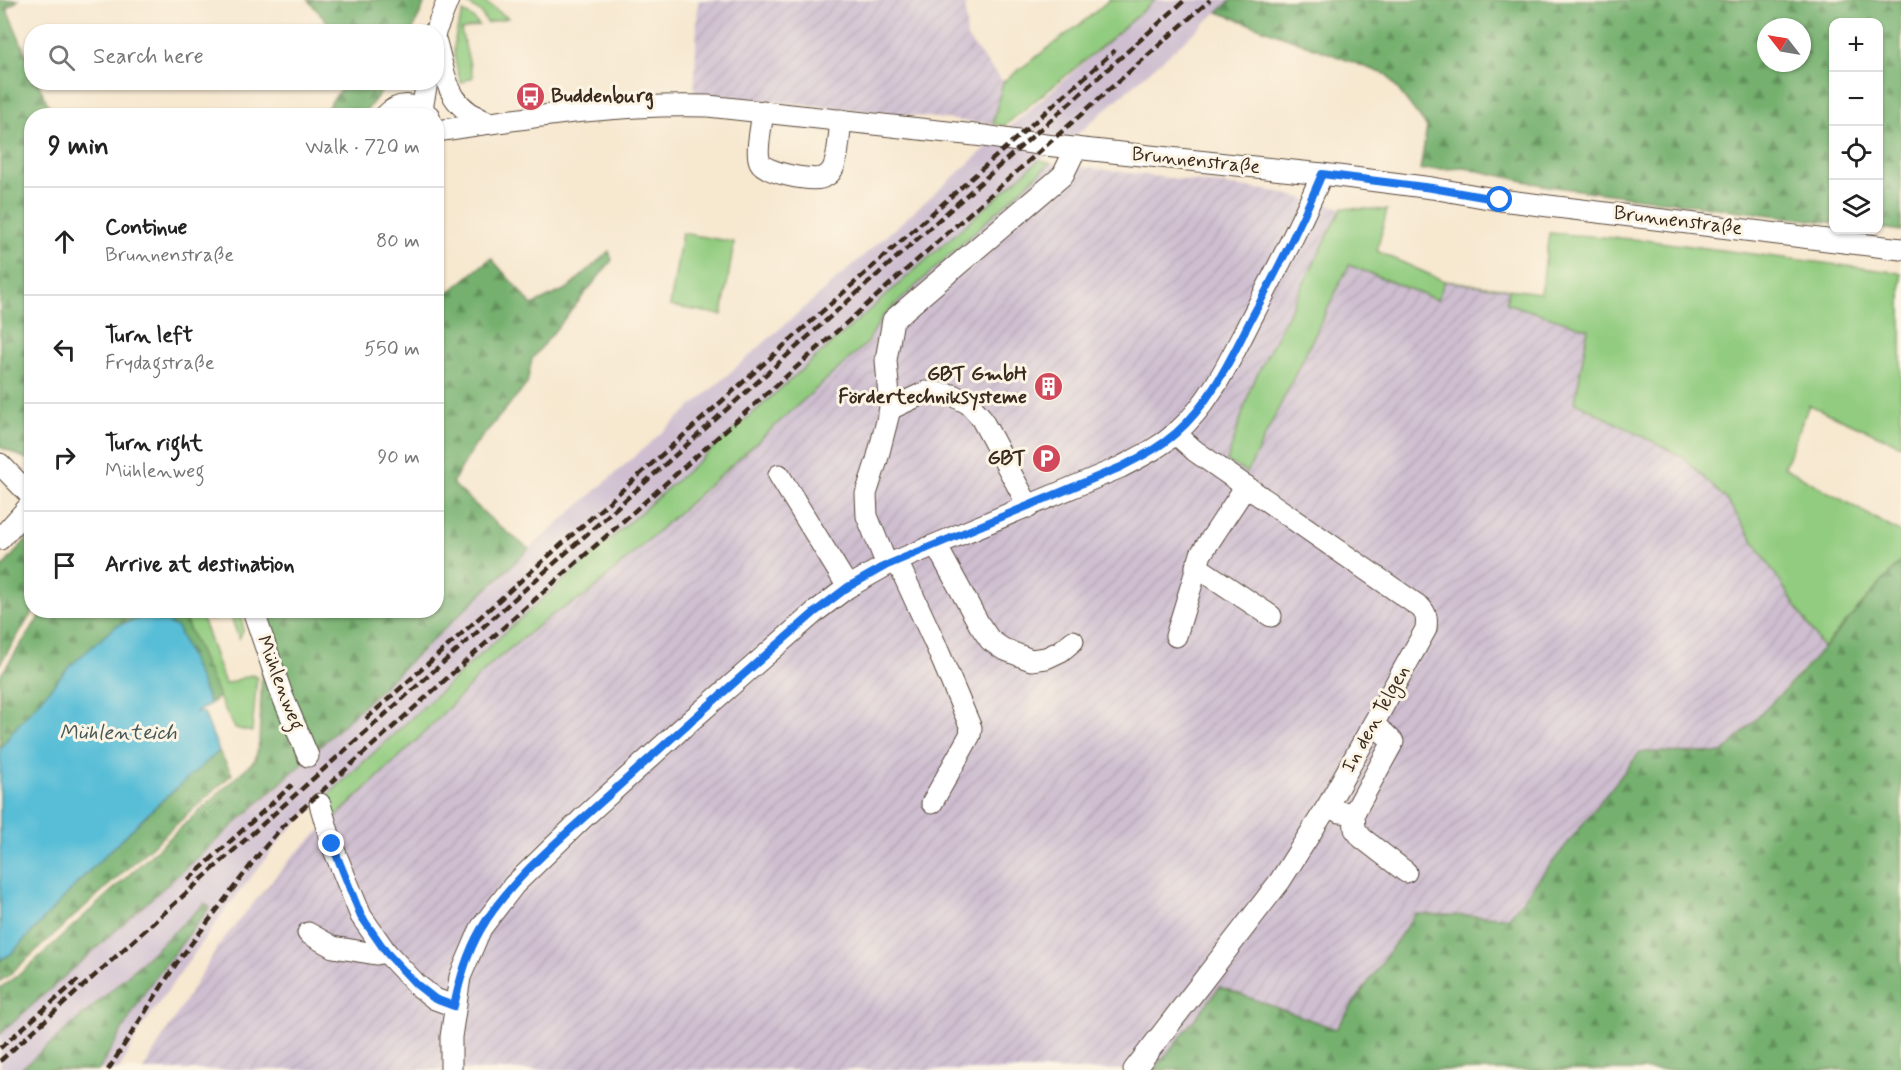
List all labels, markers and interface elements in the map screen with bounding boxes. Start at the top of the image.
north arrow [1757,18,1811,72]
map controls [1829,18,1883,234]
button: + [1829,18,1883,72]
search box [24,24,444,90]
icon: search [45,41,78,74]
text: Search here [93,43,204,71]
button: − [1829,72,1883,126]
bus stop icon: Buddenburg [514,80,546,112]
place label: Buddenburg [551,83,654,110]
button: locate [1829,126,1883,180]
text: 9 min [48,130,109,164]
text: Walk · 720 m [305,134,420,161]
street label: Brunnenstraße [1130,141,1262,181]
button: layers [1829,180,1883,234]
route start [1486,186,1512,212]
street label: Brunnenstraße [1612,200,1744,242]
text: Continue [105,214,187,242]
icon: ahead [48,225,81,258]
text: 80 m [376,228,420,255]
text: Brunnenstraße [105,242,234,269]
text: Turn left [105,322,193,350]
icon: left [48,333,81,366]
text: 550 m [364,336,420,363]
text: Frydagstraße [105,350,215,377]
place label: GBT GmbH Fördertechniksysteme [838,361,1027,411]
building icon: GBT GmbH Fördertechniksysteme [1032,370,1064,402]
text: Turn right [105,430,203,458]
icon: right [48,441,81,474]
parking icon: GBT [1031,442,1063,474]
text: 90 m [377,444,420,471]
place label: GBT [987,445,1026,472]
text: Mühlenweg [105,458,205,485]
icon: arrive [48,549,81,582]
text: Arrive at destination [105,551,295,579]
street label: Mühlenweg [248,632,310,735]
street label: In den Telgen [1335,660,1418,778]
water label: Mühlenteich [59,719,177,747]
route end [318,830,344,856]

